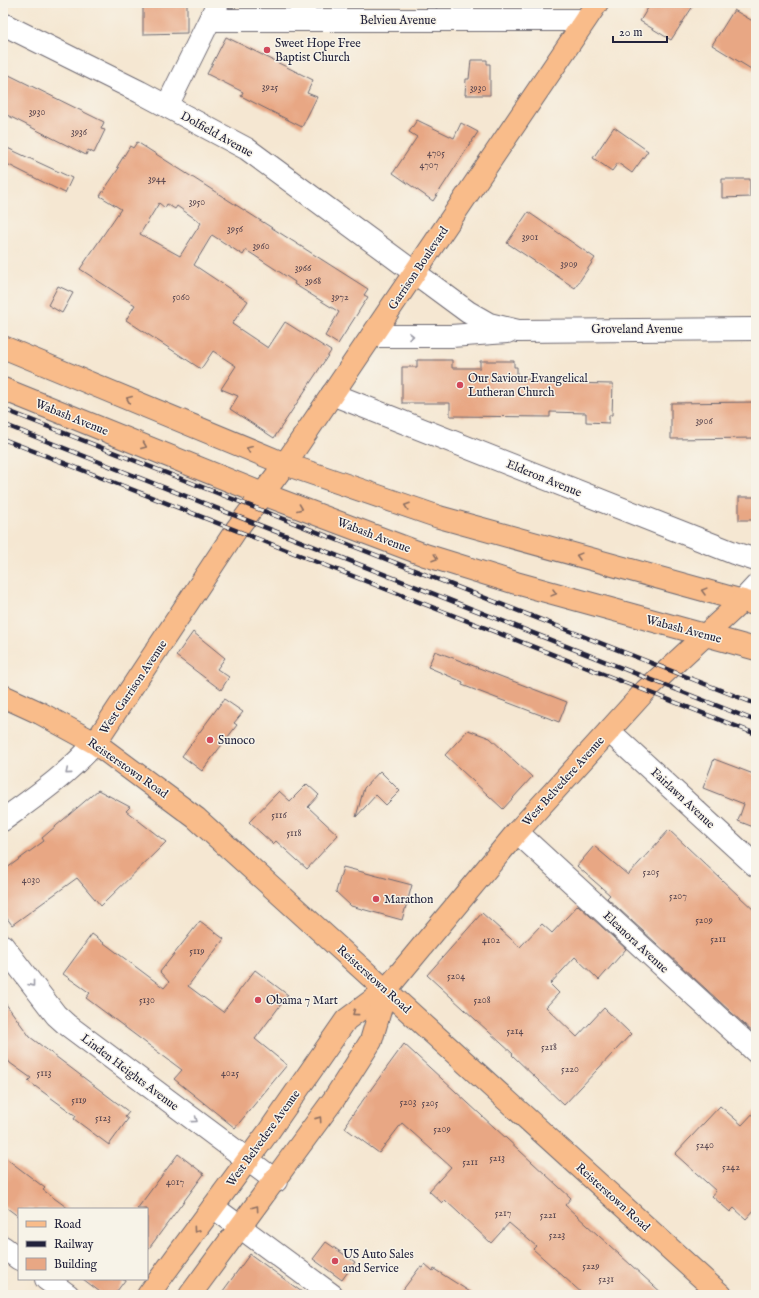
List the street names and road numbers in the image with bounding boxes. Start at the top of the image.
street label: Belvieu Avenue [360,13,437,28]
street label: Dolfield Avenue [178,108,256,161]
street label: Garrison Boulevard [385,223,452,313]
street label: Groveland Avenue [591,322,683,337]
street label: Wabash Avenue [33,396,111,439]
street label: Elderon Avenue [504,457,584,501]
street label: Wabash Avenue [335,515,413,557]
street label: Wabash Avenue [645,612,724,647]
street label: West Garrison Avenue [96,637,171,737]
street label: West Belvedere Avenue [519,733,608,829]
street label: Reisterstown Road [85,735,171,802]
street label: Fairlawn Avenue [648,765,718,832]
street label: Eleanora Avenue [600,908,672,977]
street label: Reisterstown Road [333,942,414,1017]
street label: Linden Heights Avenue [78,1031,182,1114]
street label: West Belvedere Avenue [223,1087,304,1190]
street label: Reisterstown Road [572,1160,653,1235]

